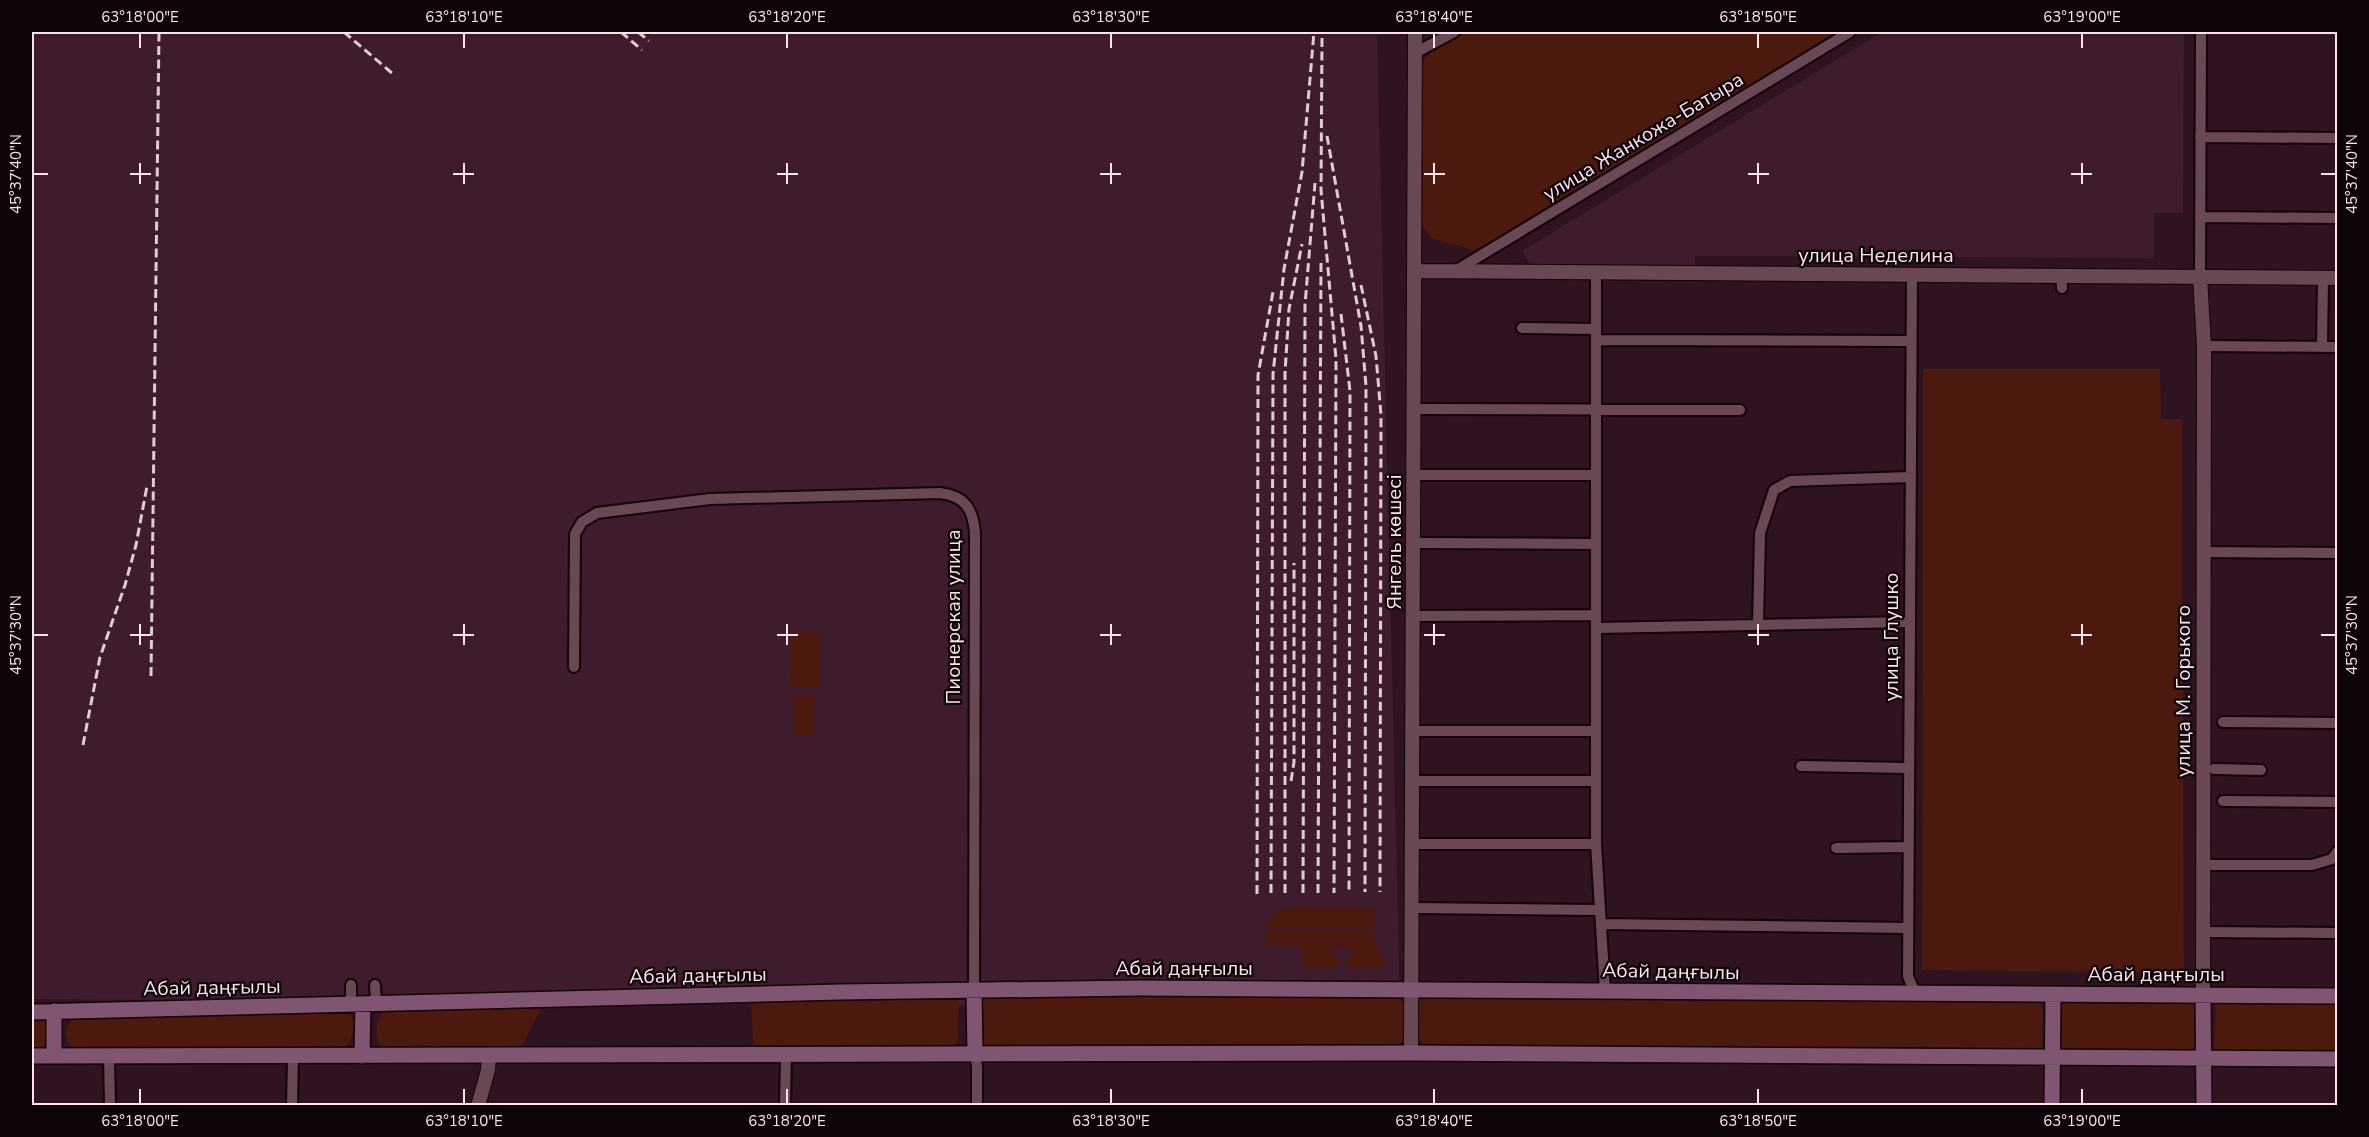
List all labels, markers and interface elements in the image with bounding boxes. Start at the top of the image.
text: 63°18'00"E [101,7,179,27]
text: 63°18'10"E [425,7,503,27]
text: 63°18'20"E [748,7,826,27]
text: 63°18'30"E [1072,7,1150,27]
text: 63°18'40"E [1395,7,1473,27]
text: 63°18'50"E [1719,7,1797,27]
text: 63°19'00"E [2043,7,2121,27]
street label: улица Жанкожа-Батыра [1538,66,1749,207]
text: 45°37'40"N [6,134,26,214]
text: 45°37'40"N [2342,134,2362,214]
street label: улица Неделина [1798,242,1954,269]
street label: Янгель көшесі [1381,475,1408,610]
street label: Пионерская улица [940,529,967,705]
street label: улица Глушко [1878,573,1905,701]
text: 45°37'30"N [6,595,26,675]
text: 45°37'30"N [2342,595,2362,675]
street label: улица М. Горького [2170,605,2197,777]
street label: Абай даңғылы [1115,955,1253,982]
street label: Абай даңғылы [1602,957,1740,986]
street label: Абай даңғылы [629,961,767,990]
street label: Абай даңғылы [2087,961,2225,988]
street label: Абай даңғылы [143,973,281,1002]
text: 63°18'00"E [101,1111,179,1131]
text: 63°18'10"E [425,1111,503,1131]
text: 63°18'20"E [748,1111,826,1131]
text: 63°18'30"E [1072,1111,1150,1131]
text: 63°18'40"E [1395,1111,1473,1131]
text: 63°18'50"E [1719,1111,1797,1131]
text: 63°19'00"E [2043,1111,2121,1131]

